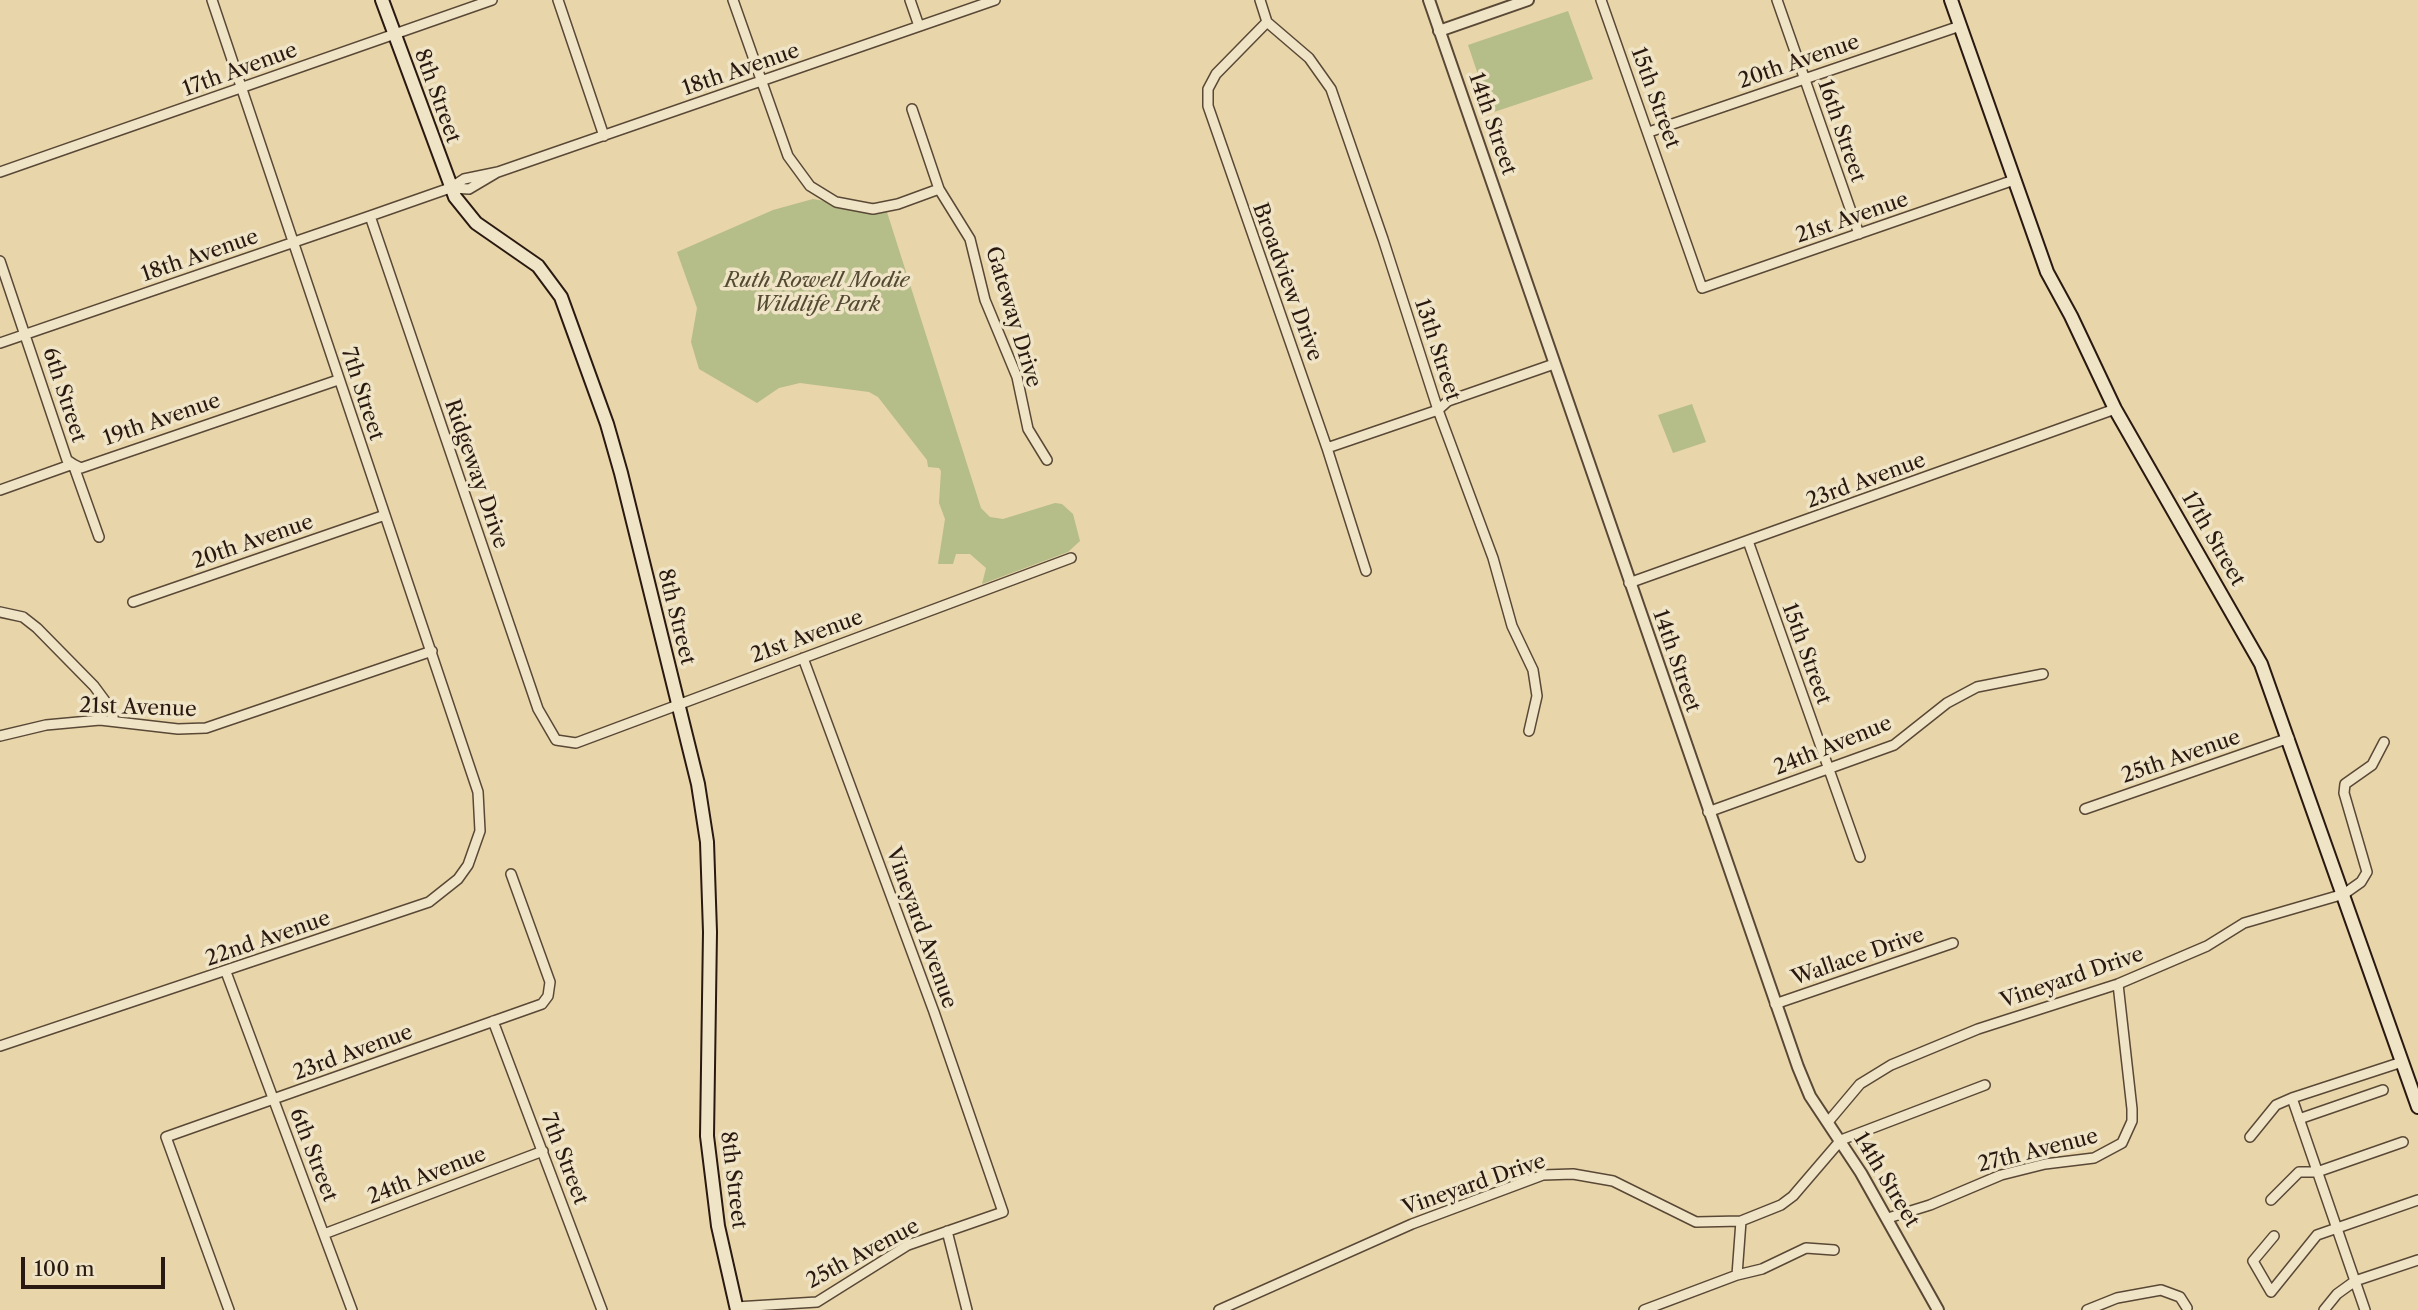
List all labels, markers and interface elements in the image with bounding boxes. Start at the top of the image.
street label: 20th Avenue [1735,30,1863,94]
street label: 17th Avenue [179,38,301,102]
street label: 18th Avenue [679,38,803,102]
street label: 15th Street [1625,44,1685,152]
street label: 8th Street [408,46,466,146]
street label: 14th Street [1463,69,1521,179]
street label: 16th Street [1812,76,1870,186]
street label: 21st Avenue [1792,187,1912,249]
street label: Broadview Drive [1247,199,1327,365]
street label: 18th Avenue [138,224,262,288]
street label: Gateway Drive [980,243,1046,391]
park label: Ruth Rowell Modie Wildlife Park [724,268,910,318]
street label: 13th Street [1409,296,1465,404]
street label: 7th Street [335,344,389,444]
street label: 6th Street [37,345,91,445]
street label: 19th Avenue [100,388,224,452]
street label: Ridgeway Drive [439,396,513,552]
street label: 23rd Avenue [1803,448,1929,514]
street label: 17th Street [2176,487,2250,591]
street label: 20th Avenue [189,510,317,574]
street label: 8th Street [652,566,700,668]
street label: 15th Street [1776,600,1836,708]
street label: 21st Avenue [747,605,867,669]
street label: 14th Street [1647,606,1705,716]
street label: 21st Avenue [79,693,197,723]
street label: 24th Avenue [1770,711,1896,781]
street label: 25th Avenue [2118,725,2244,789]
street label: Vineyard Avenue [880,844,962,1012]
street label: 22nd Avenue [202,906,334,972]
street label: Wallace Drive [1788,923,1928,991]
street label: Vineyard Drive [1997,942,2147,1014]
street label: 23rd Avenue [290,1020,416,1086]
street label: 6th Street [284,1105,342,1205]
street label: 7th Street [535,1110,593,1208]
street label: 27th Avenue [1975,1124,2101,1178]
street label: 14th Street [1848,1128,1924,1232]
street label: 8th Street [715,1130,751,1230]
street label: 24th Avenue [364,1142,490,1210]
street label: Vineyard Drive [1399,1149,1549,1221]
street label: 25th Avenue [802,1214,924,1294]
scale bar [24,1244,168,1288]
text: 100 m [34,1256,95,1281]

